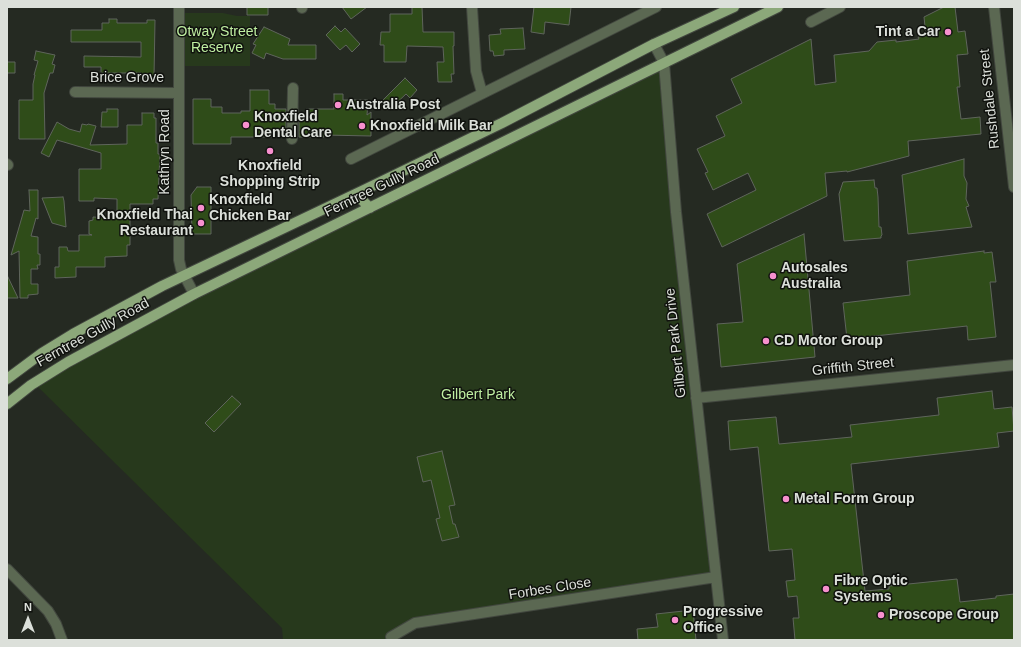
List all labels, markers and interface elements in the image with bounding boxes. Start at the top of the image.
park label: Otway Street Reserve [177,24,257,56]
place label: Tint a Car [876,24,940,40]
marker: Tint a Car [943,27,953,37]
street label: Rushdale Street [976,48,1004,150]
street label: Brice Grove [90,70,164,86]
place label: Australia Post [346,97,440,113]
marker: Australia Post [333,100,343,110]
street label: Kathryn Road [157,109,173,195]
place label: Knoxfield Dental Care [254,109,332,142]
place label: Knoxfield Milk Bar [370,118,492,134]
marker: Knoxfield Dental Care [241,120,251,130]
marker: Knoxfield Milk Bar [357,121,367,131]
marker: Knoxfield Shopping Strip [265,146,275,156]
street label: Ferntree Gully Road [322,151,442,221]
place label: Knoxfield Shopping Strip [220,158,320,190]
place label: Knoxfield Chicken Bar [209,192,291,224]
marker: Knoxfield Chicken Bar [196,203,206,213]
place label: Knoxfield Thai Restaurant [97,207,193,240]
marker: Knoxfield Thai Restaurant [196,218,206,228]
place label: Autosales Australia [781,260,848,292]
marker: Autosales Australia [768,271,778,281]
street label: Gilbert Park Drive [662,287,690,399]
street label: Ferntree Gully Road [34,295,152,371]
place label: CD Motor Group [774,333,883,349]
marker: CD Motor Group [761,336,771,346]
street label: Griffith Street [811,354,895,380]
park label: Gilbert Park [441,387,515,403]
place label: Metal Form Group [794,491,915,507]
marker: Metal Form Group [781,494,791,504]
place label: Fibre Optic Systems [834,573,908,606]
street label: Forbes Close [508,574,592,604]
marker: Fibre Optic Systems [821,584,831,594]
north arrow [8,599,48,639]
text: N [24,601,32,613]
place label: Progressive Office [683,604,763,636]
place label: Proscope Group [889,607,999,623]
marker: Proscope Group [876,610,886,620]
marker: Progressive Office [670,615,680,625]

